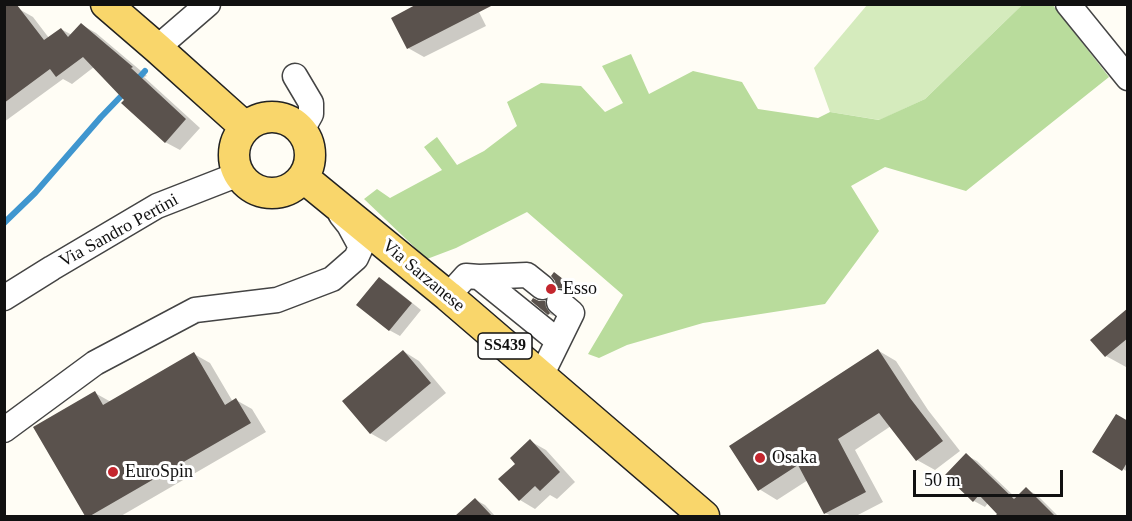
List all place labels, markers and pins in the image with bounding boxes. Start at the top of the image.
place label: Esso [563,278,597,300]
marker: Esso [544,282,558,296]
place label: Osaka [772,447,817,469]
marker: Osaka [753,451,767,465]
place label: EuroSpin [125,461,193,483]
marker: EuroSpin [106,465,120,479]

